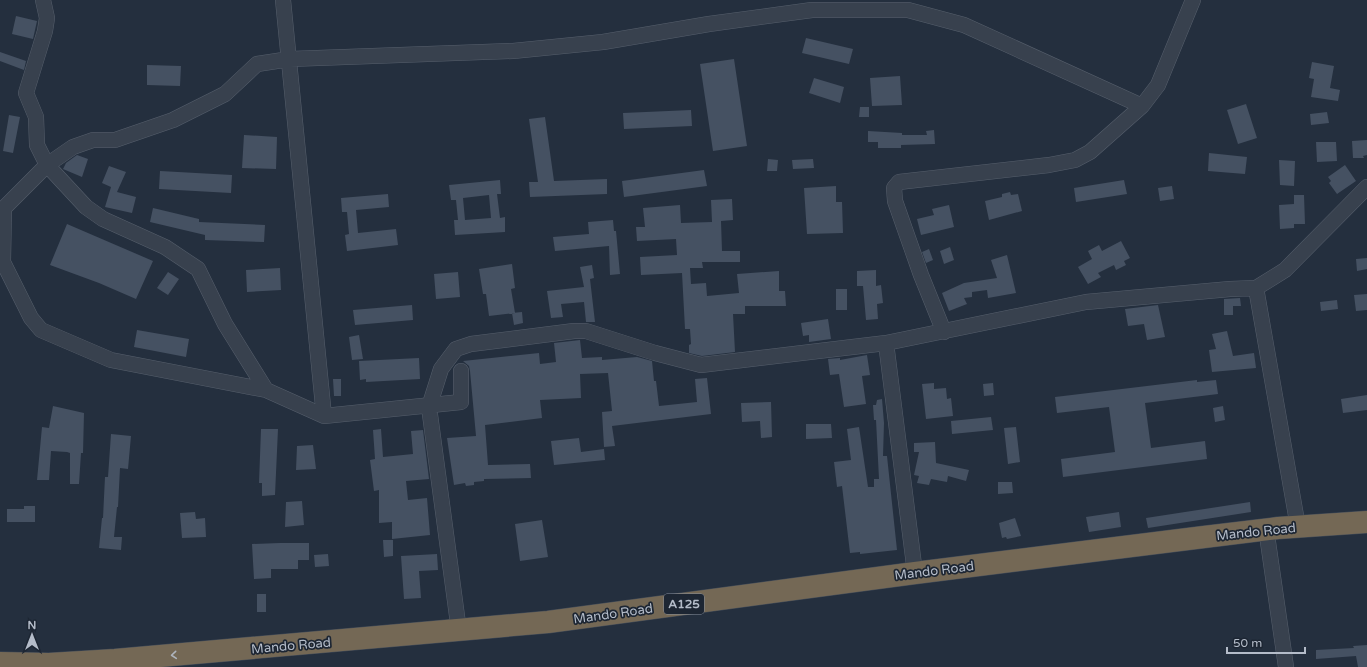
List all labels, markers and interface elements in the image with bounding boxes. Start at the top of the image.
street label: Mando Road [1216,520,1297,544]
street label: Mando Road [893,558,975,584]
road number: A125 [664,594,704,614]
street label: Mando Road [572,601,654,627]
north arrow [12,615,52,655]
text: N [28,619,36,632]
scale bar [1227,629,1305,655]
street label: Mando Road [251,635,332,657]
text: 50 m [1233,636,1262,650]
one-way arrow [171,650,177,659]

